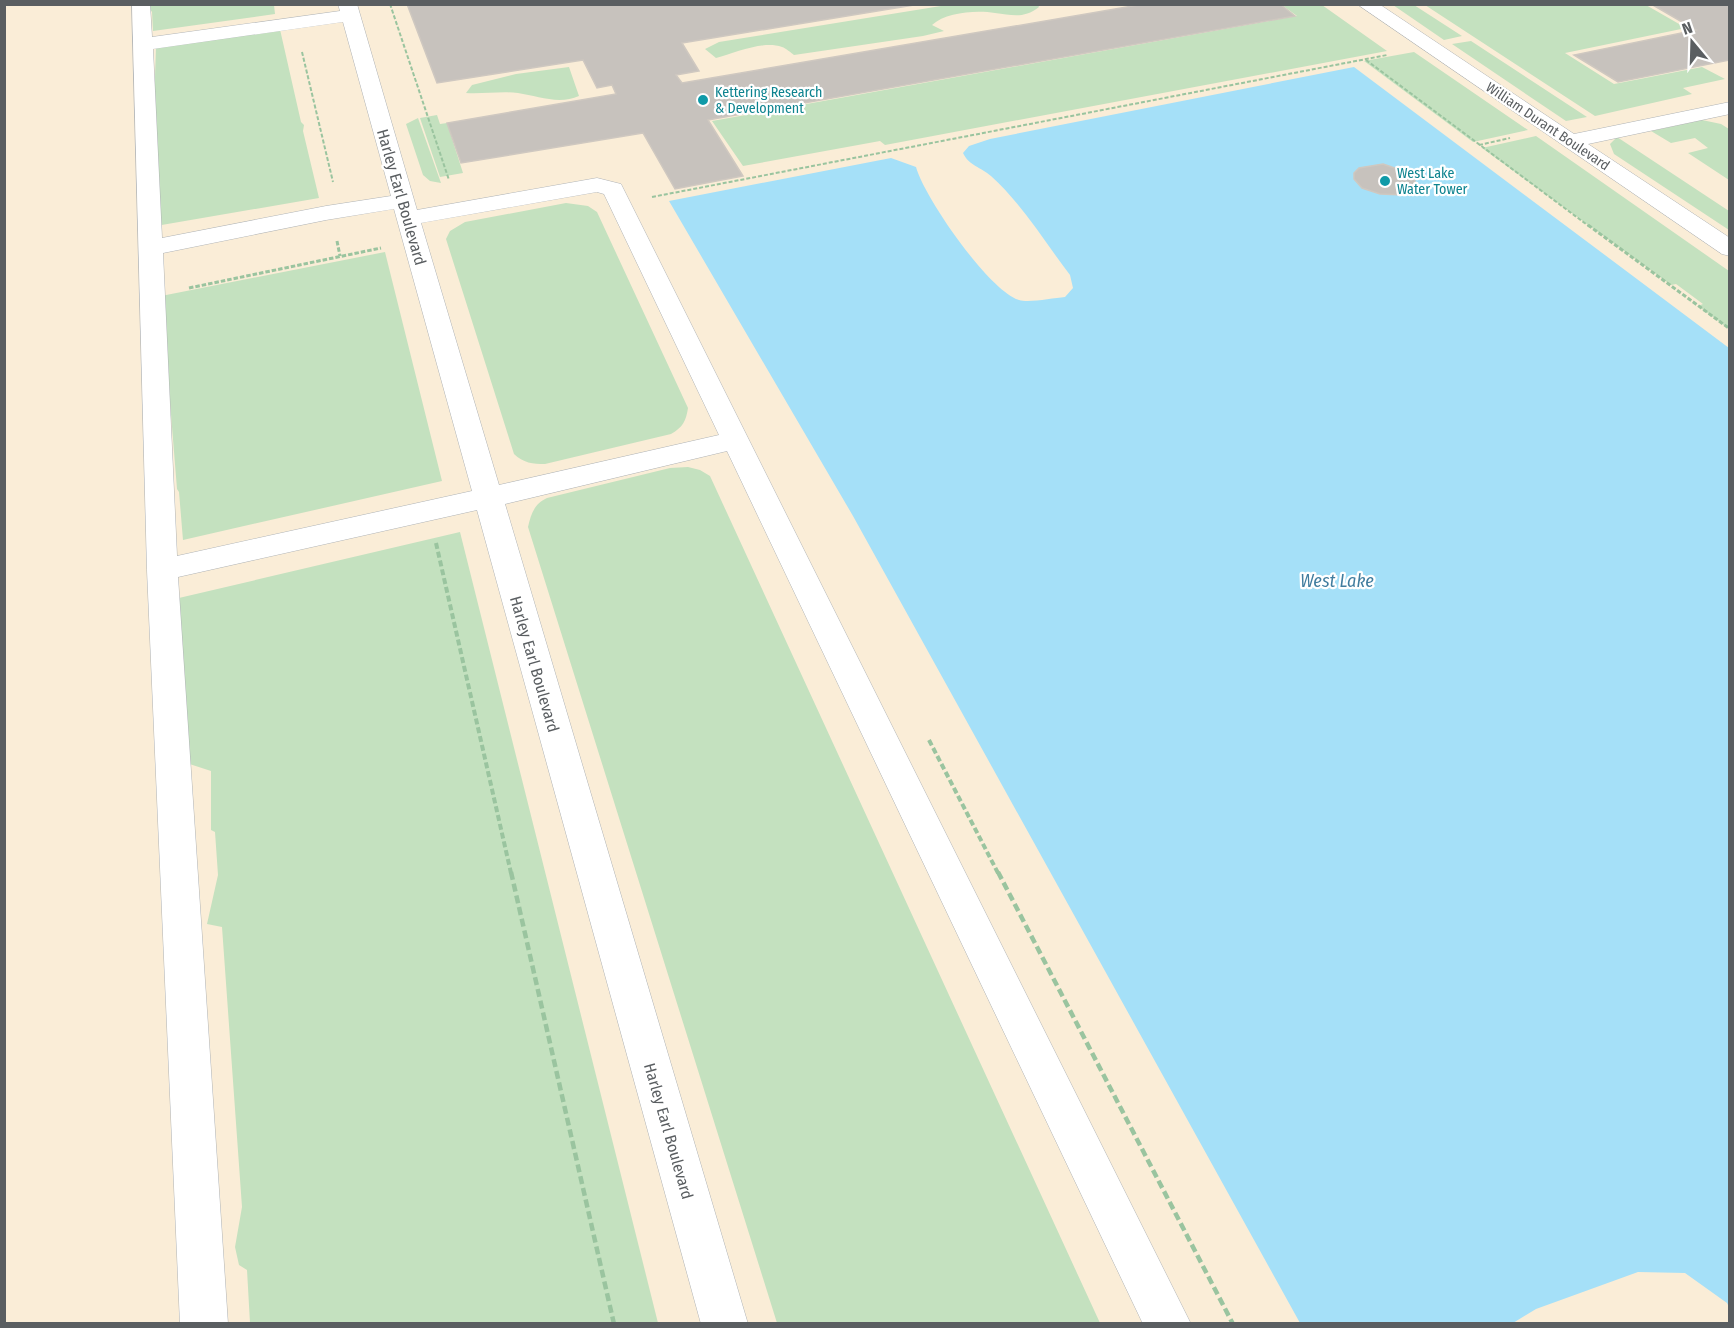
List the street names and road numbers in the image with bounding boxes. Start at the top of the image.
street label: William Durant Boulevard [1483,79,1613,174]
street label: Harley Earl Boulevard [373,127,430,267]
street label: Harley Earl Boulevard [506,594,563,734]
street label: Harley Earl Boulevard [640,1061,697,1201]

